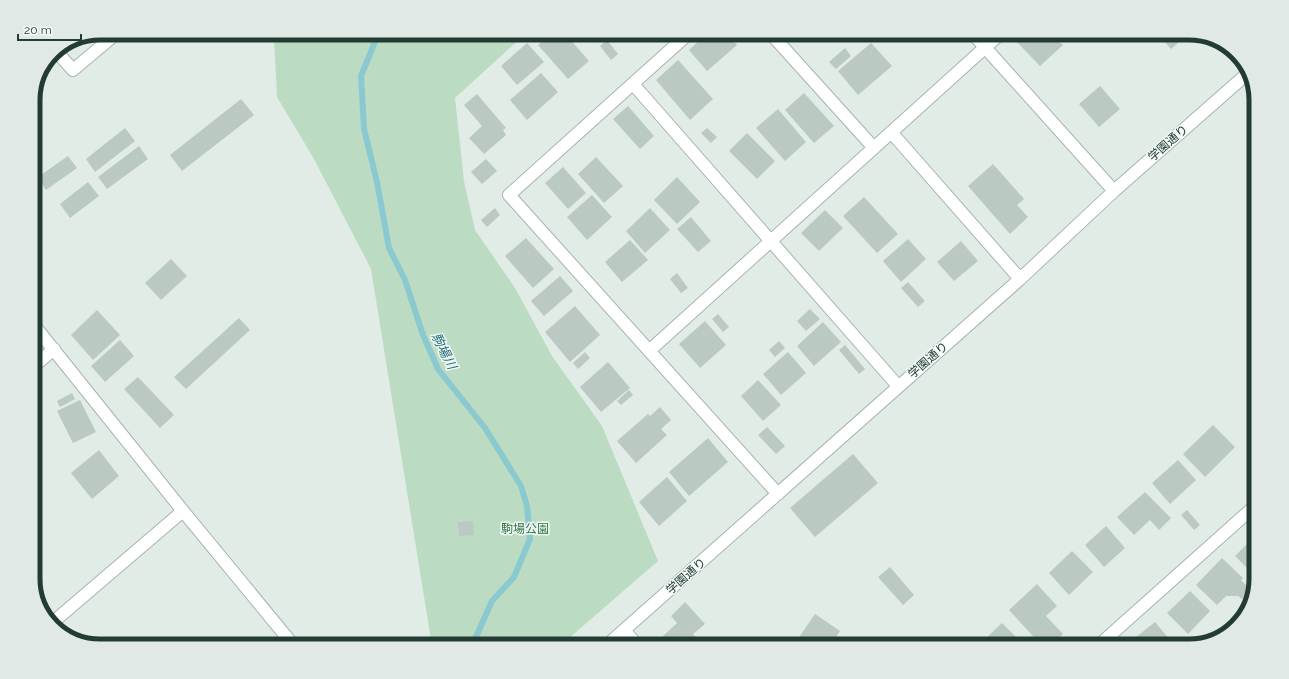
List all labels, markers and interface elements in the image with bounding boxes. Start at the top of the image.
scale bar [18,16,81,42]
text: 20 m [24,23,52,37]
street label: 学園通り [1145,122,1191,164]
water label: 駒場川 [428,330,460,374]
street label: 学園通り [905,339,951,381]
park label: 駒場公園 [501,522,549,536]
street label: 学園通り [663,555,709,597]

